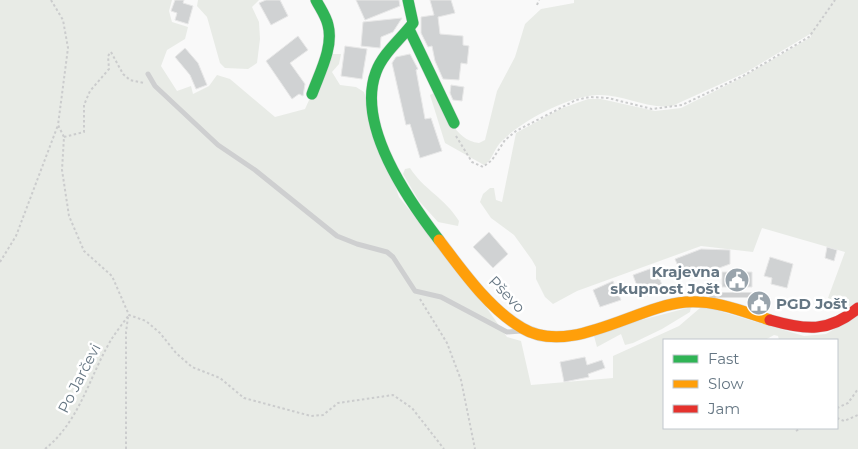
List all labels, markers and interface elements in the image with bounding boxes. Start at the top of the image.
place label: Krajevna skupnost Jošt [610,262,720,298]
public building icon: Krajevna skupnost Jošt [724,267,750,293]
street label: Pševo [485,271,529,317]
public building icon: PGD Jošt [746,290,772,316]
place label: PGD Jošt [776,294,848,313]
legend [663,339,838,429]
street label: Po Jarčevi [53,340,105,416]
text: Fast [708,349,739,368]
text: Slow [708,374,744,393]
text: Jam [707,399,740,418]

